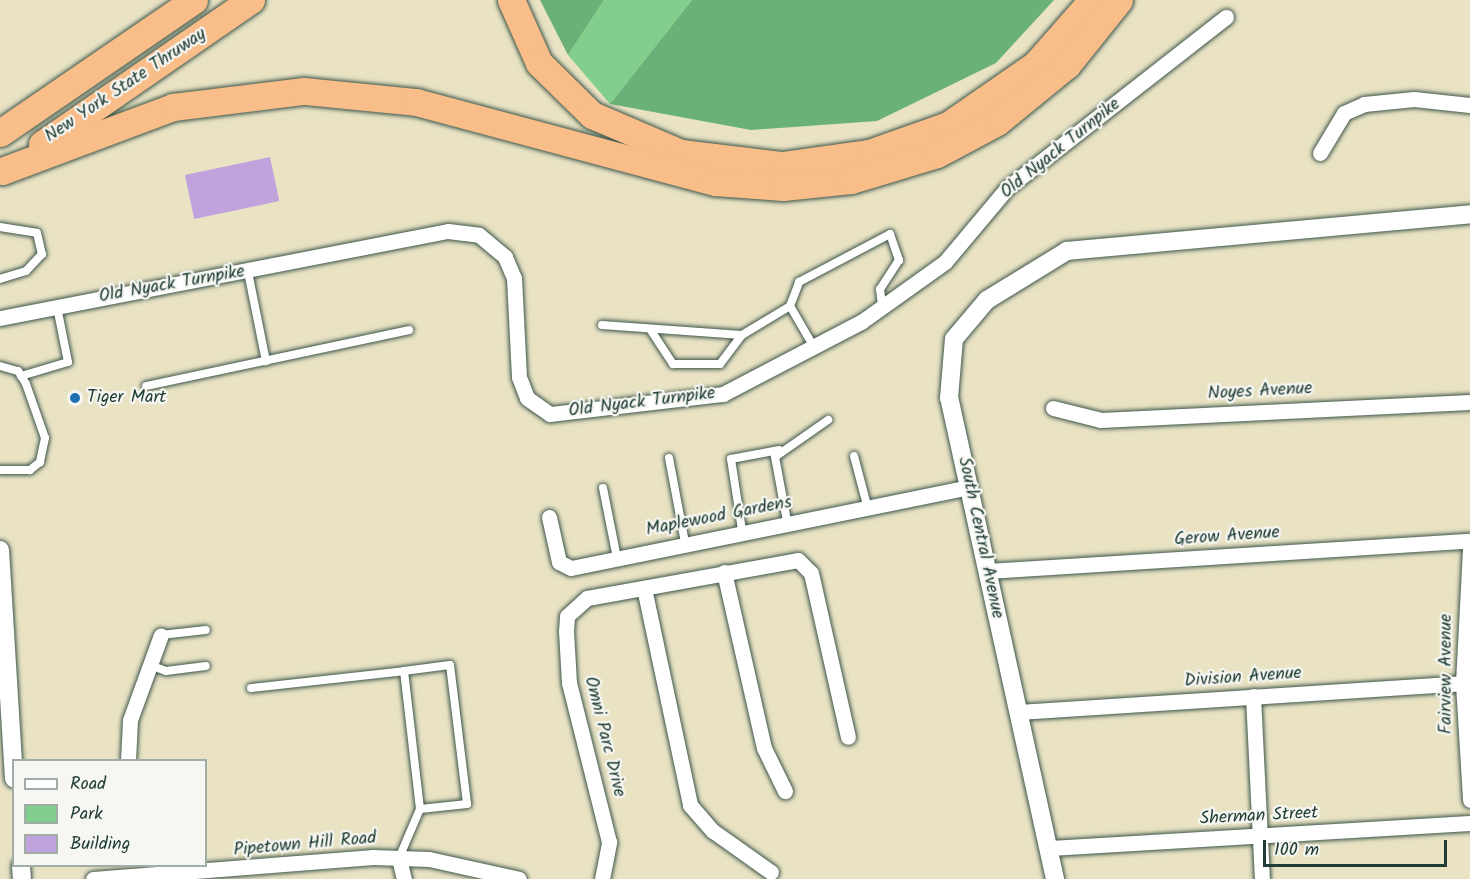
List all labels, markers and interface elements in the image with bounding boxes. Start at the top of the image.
street label: New York State Thruway [41,24,211,148]
street label: Old Nyack Turnpike [997,94,1125,204]
street label: Old Nyack Turnpike [97,262,247,308]
street label: Noyes Avenue [1207,378,1313,406]
street label: Old Nyack Turnpike [567,383,717,423]
place label: Tiger Mart [87,387,166,409]
marker: Tiger Mart [68,391,82,405]
street label: South Central Avenue [952,455,1008,621]
street label: Maplewood Gardens [644,492,794,542]
street label: Gerow Avenue [1174,523,1280,551]
street label: Fairview Avenue [1436,614,1458,734]
street label: Division Avenue [1184,663,1302,693]
street label: Omni Parc Drive [579,675,629,799]
legend [12,759,207,867]
text: Road [70,770,106,799]
text: Park [70,800,103,829]
street label: Sherman Street [1199,803,1319,831]
street label: Pipetown Hill Road [233,828,377,862]
scale bar [1266,828,1450,866]
text: Building [70,830,130,859]
text: 100 m [1274,836,1319,865]

